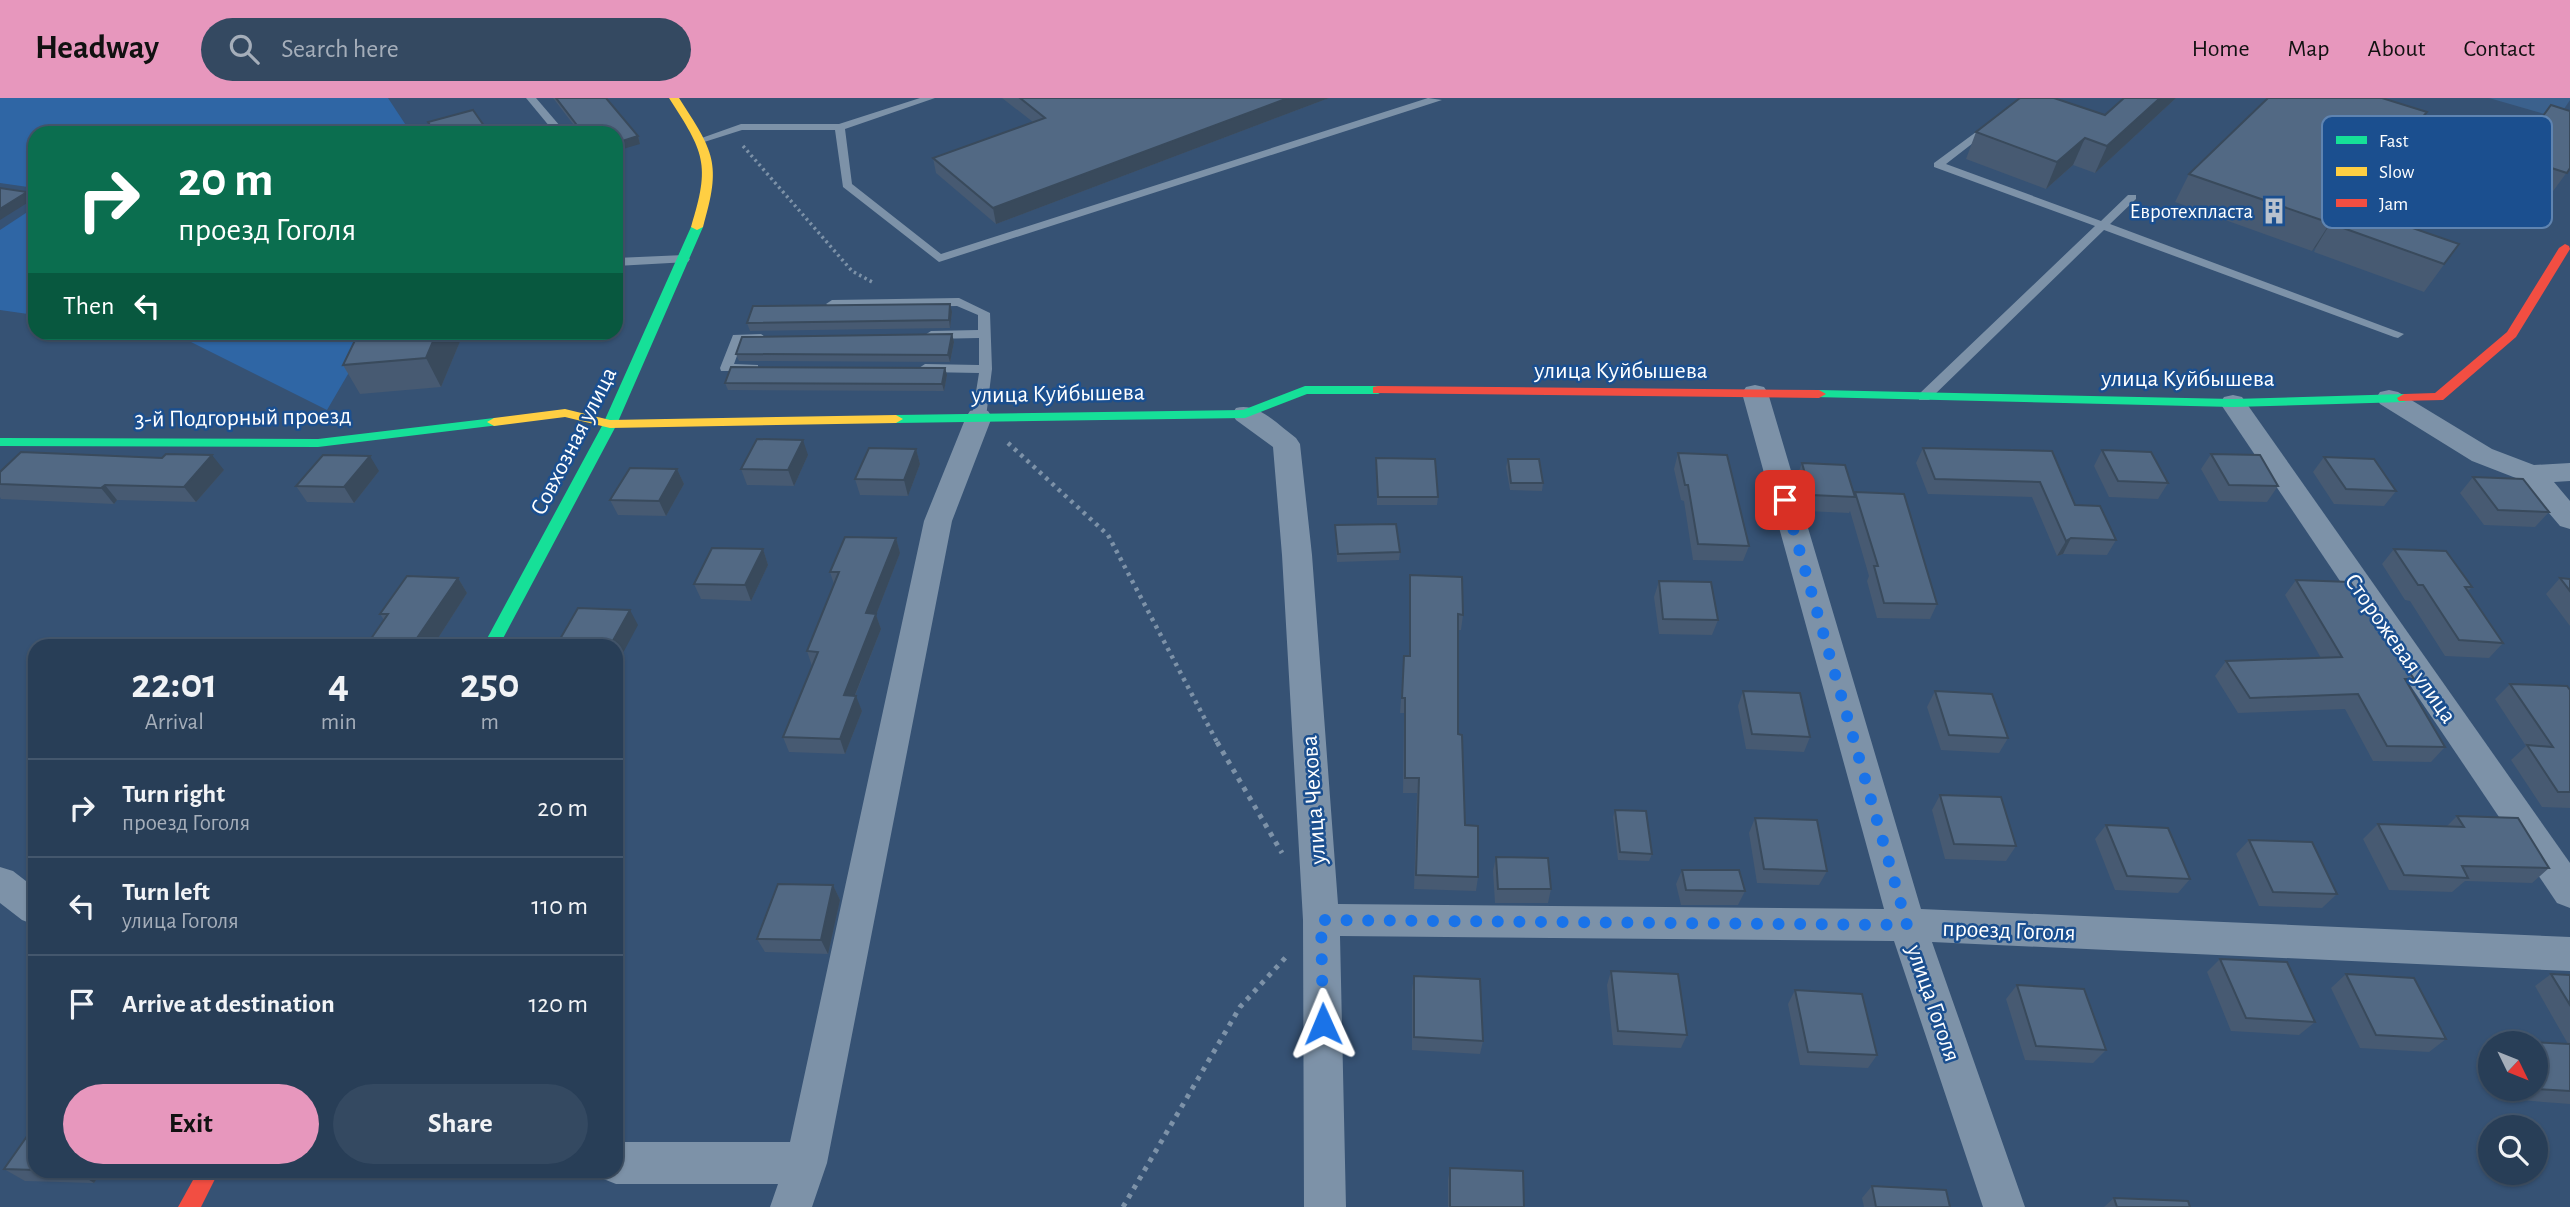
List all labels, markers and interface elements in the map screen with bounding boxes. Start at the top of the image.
search box [201,18,691,81]
icon: search [225,30,263,68]
text: Headway [35,32,159,65]
text: Search here [281,36,399,62]
text: Home [2192,37,2250,61]
text: Map [2288,37,2330,61]
text: About [2368,37,2425,61]
text: Contact [2463,37,2535,61]
legend [2322,116,2552,228]
text: Fast [2379,132,2409,151]
icon: right [63,154,154,245]
text: 20 m [178,156,274,205]
text: Slow [2379,163,2415,182]
text: Jam [2379,195,2408,214]
building icon: Евротехпласта [2259,196,2289,226]
place label: Евротехпласта [2129,201,2253,222]
text: проезд Гоголя [178,214,356,246]
icon: left [128,287,166,325]
text: Then [63,293,114,319]
street label: улица Куйбышева [1533,359,1708,383]
street label: Совхозная улица [526,364,621,519]
street label: улица Куйбышева [2100,367,2275,391]
street label: улица Куйбышева [970,380,1145,408]
street label: 3-й Подгорный проезд [134,404,352,432]
pin [1755,470,1815,530]
icon: arrive [1766,481,1804,519]
street label: Сторожевая улица [2340,569,2461,728]
text: 22:01 [131,663,217,705]
text: 4 [328,663,349,705]
text: 250 [460,663,520,705]
text: Arrival [145,711,204,734]
text: min [321,711,357,734]
text: m [481,711,499,734]
street label: улица Чехова [1298,734,1331,866]
text: Turn right [122,781,225,807]
icon: right [63,789,101,827]
text: 20 m [537,795,588,821]
text: проезд Гоголя [122,812,250,835]
text: Turn left [122,879,210,905]
icon: left [63,887,101,925]
text: 110 m [531,893,588,919]
text: улица Гоголя [122,910,239,933]
street label: проезд Гоголя [1942,917,2076,945]
street label: улица Гоголя [1902,941,1964,1065]
icon: arrive [63,985,101,1023]
position arrow [1286,987,1360,1061]
text: Arrive at destination [122,991,335,1017]
text: 120 m [528,991,588,1017]
north arrow [2478,1031,2548,1101]
map controls [2478,1031,2548,1185]
button: Exit [63,1084,319,1164]
button: Share [333,1084,588,1164]
button: search [2478,1115,2548,1185]

